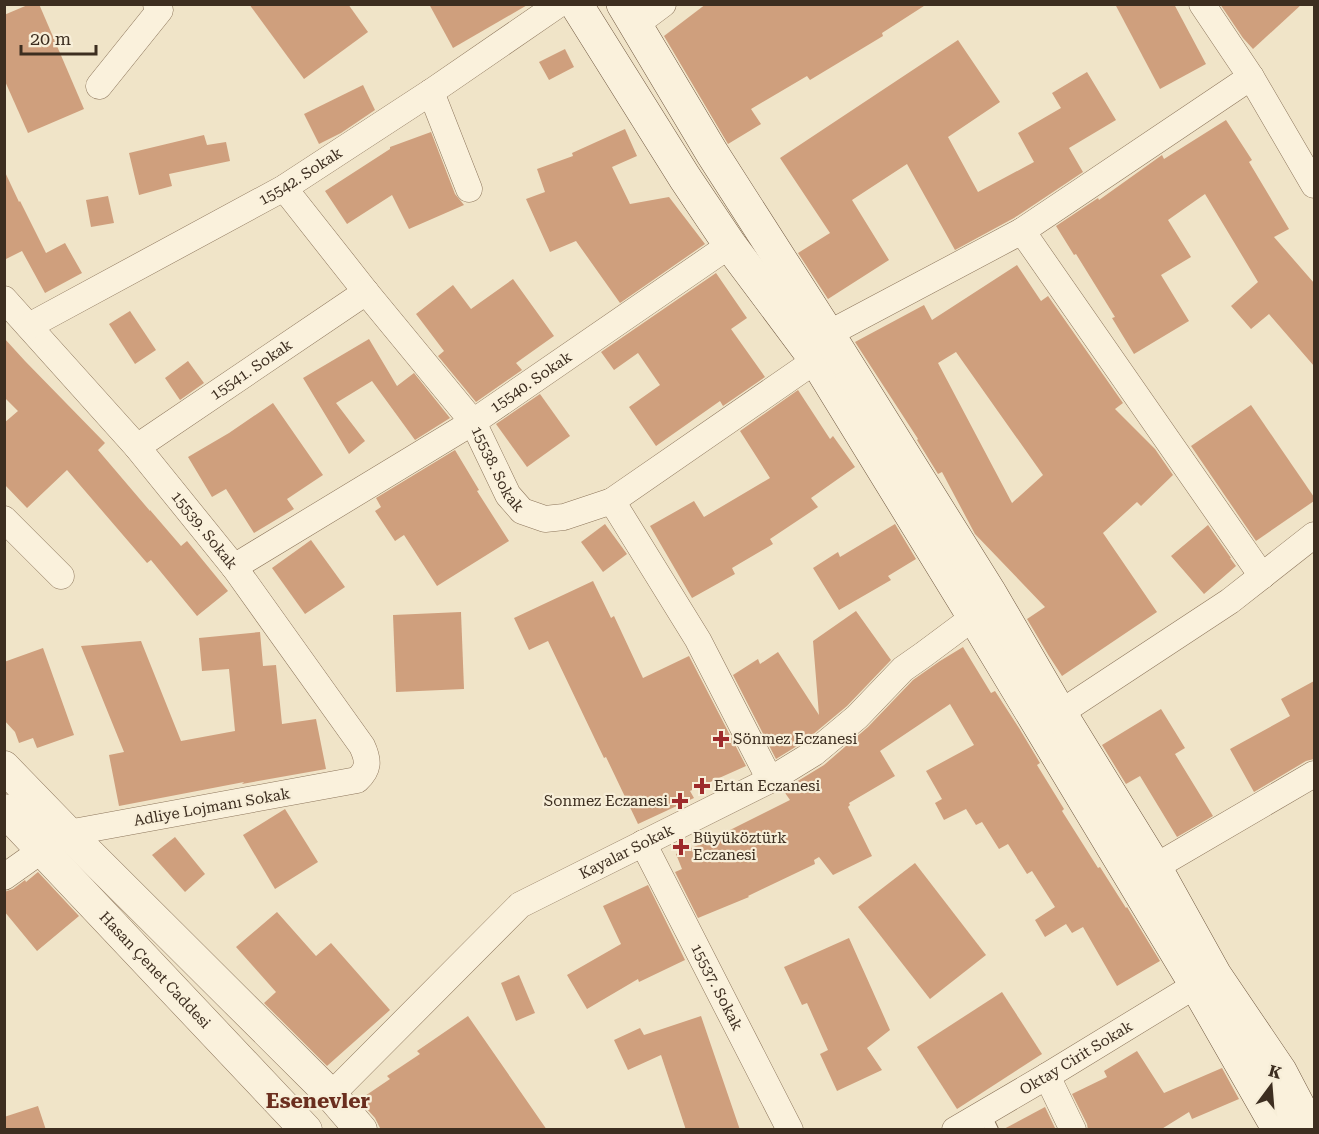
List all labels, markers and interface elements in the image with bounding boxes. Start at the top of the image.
scale bar [21,18,96,56]
text: 20 m [30,28,71,49]
street label: 15542. Sokak [256,143,346,209]
street label: 15541. Sokak [207,335,296,404]
street label: 15540. Sokak [487,347,576,416]
street label: 15538. Sokak [467,423,528,516]
street label: 15539. Sokak [167,488,241,573]
place label: Sönmez Eczanesi [733,730,857,748]
marker: Sönmez Eczanesi [714,732,728,746]
place label: Ertan Eczanesi [714,777,820,795]
marker: Ertan Eczanesi [695,779,709,793]
street label: Adliye Lojmanı Sokak [132,784,292,830]
place label: Sonmez Eczanesi [544,792,668,810]
marker: Sonmez Eczanesi [673,794,687,808]
street label: Kayalar Sokak [576,820,677,883]
place label: Büyüköztürk Eczanesi [693,829,787,864]
marker: Büyüköztürk Eczanesi [674,840,688,854]
street label: Hasan Çenet Caddesi [96,908,214,1032]
street label: 15537. Sokak [687,941,747,1034]
street label: Oktay Cirit Sokak [1016,1017,1136,1099]
north arrow [1241,1056,1301,1116]
text: K [1266,1061,1284,1083]
district label: Esenevler [266,1089,371,1113]

